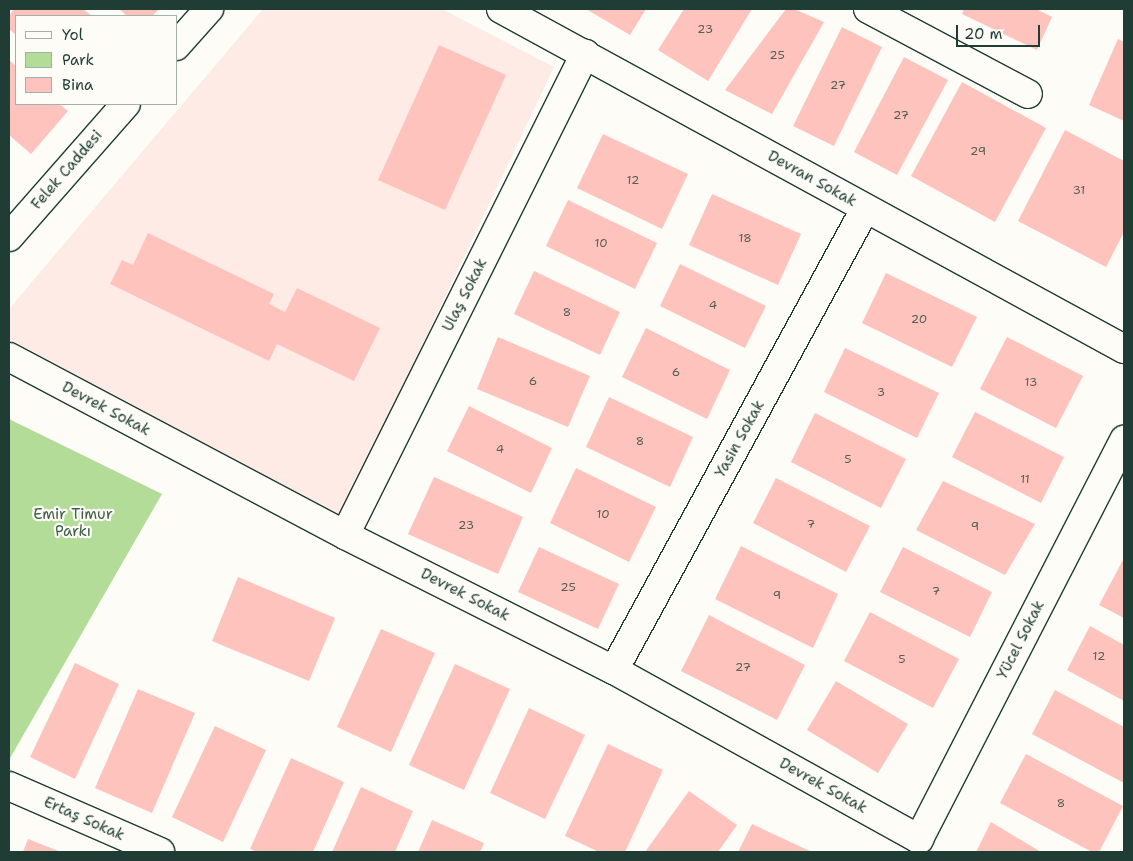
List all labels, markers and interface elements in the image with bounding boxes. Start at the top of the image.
legend [15,15,178,105]
scale bar [958,15,1042,47]
house number: 23 [697,23,713,37]
text: 20 m [964,24,1003,44]
text: Yol [62,25,83,45]
house number: 25 [769,49,785,63]
text: Park [62,50,94,70]
text: Bina [62,75,93,95]
house number: 27 [830,79,846,93]
house number: 27 [893,109,909,123]
street label: Felek Caddesi [28,127,106,213]
house number: 29 [970,145,986,159]
street label: Devran Sokak [764,147,860,211]
house number: 12 [627,174,639,188]
house number: 31 [1073,184,1085,198]
house number: 18 [738,232,752,246]
house number: 10 [594,237,608,251]
street label: Ulaş Sokak [439,255,491,335]
house number: 4 [709,299,717,313]
house number: 8 [563,306,571,320]
house number: 20 [911,313,927,327]
house number: 6 [672,366,680,380]
house number: 6 [529,375,537,389]
house number: 13 [1025,376,1037,390]
street label: Devrek Sokak [59,378,153,440]
house number: 3 [877,386,885,400]
street label: Yasin Sokak [711,397,769,481]
house number: 8 [636,435,644,449]
house number: 4 [496,443,504,457]
house number: 5 [844,453,852,467]
house number: 11 [1020,473,1030,487]
park label: Emir Timur Parkı [33,505,113,540]
house number: 10 [596,508,610,522]
house number: 7 [807,518,815,532]
house number: 23 [458,519,474,533]
house number: 9 [971,520,979,534]
street label: Devrek Sokak [417,565,513,625]
house number: 25 [560,581,576,595]
house number: 7 [932,585,940,599]
house number: 9 [773,589,781,603]
street label: Yücel Sokak [993,598,1049,682]
house number: 12 [1093,650,1105,664]
house number: 5 [898,653,906,667]
house number: 27 [735,661,751,675]
street label: Devrek Sokak [776,754,870,818]
street label: Ertaş Sokak [41,793,127,845]
house number: 8 [1057,797,1065,811]

